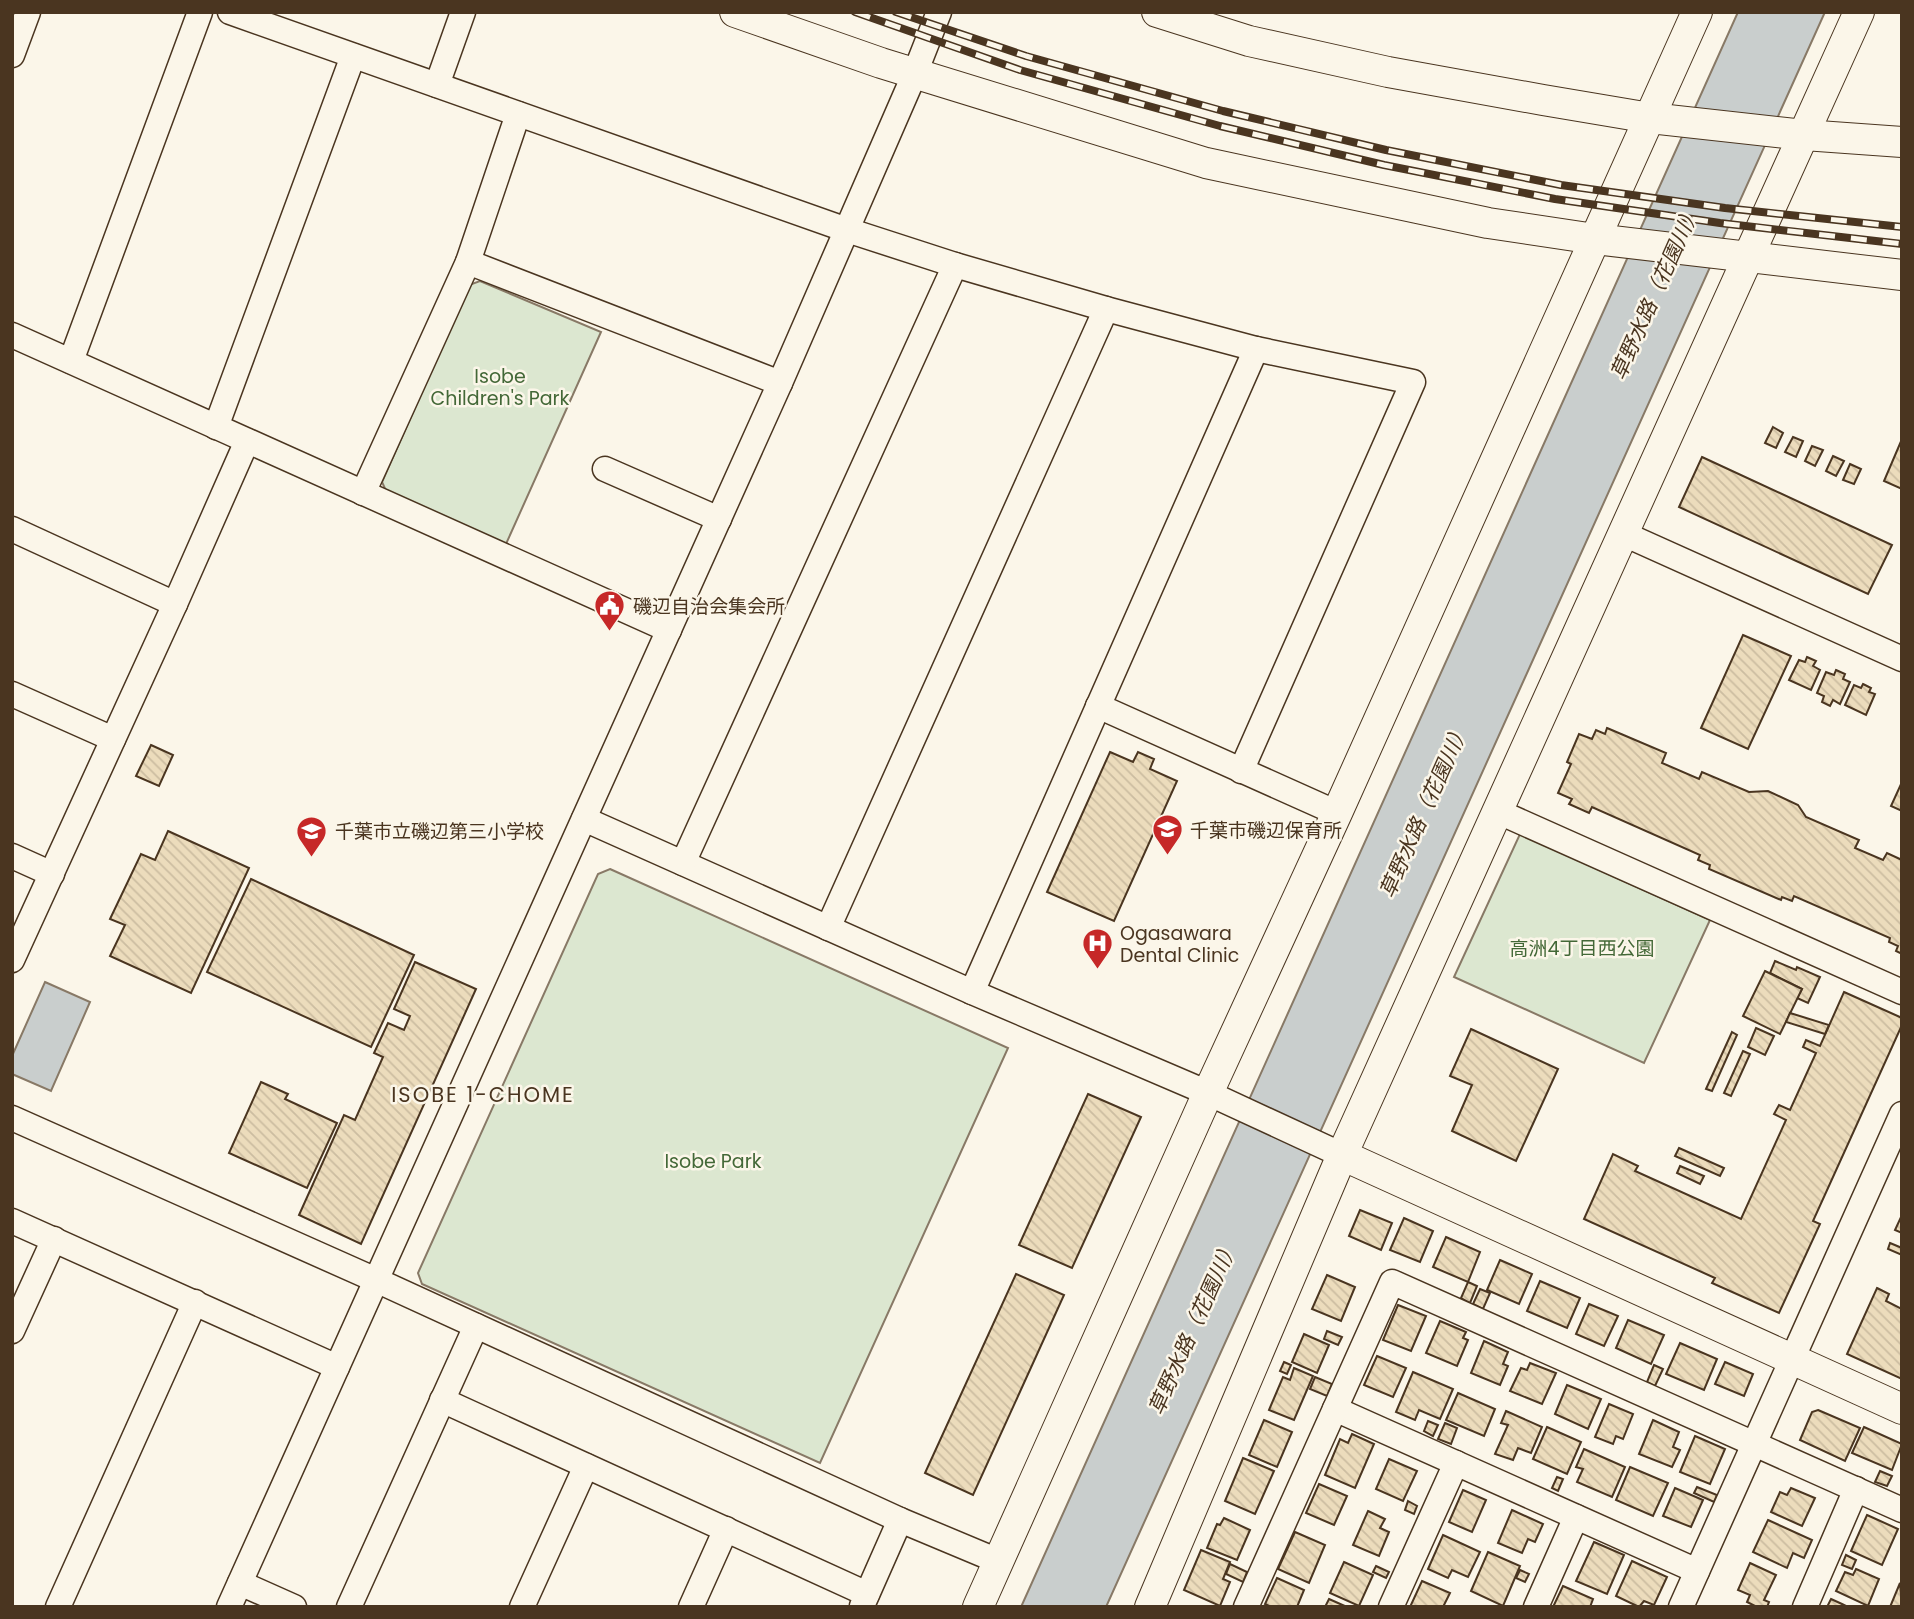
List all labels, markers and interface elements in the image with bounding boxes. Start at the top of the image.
water label: 草野水路（花園川） [1603,200,1707,384]
park label: Isobe Children's Park [431,363,570,412]
public building icon: 磯辺自治会集会所 [593,589,627,633]
place label: 磯辺自治会集会所 [633,593,785,620]
water label: 草野水路（花園川） [1372,718,1476,902]
school or university icon: 千葉市磯辺保育所 [1150,813,1184,857]
school or university icon: 千葉市立磯辺第三小学校 [295,814,329,858]
place label: 千葉市磯辺保育所 [1190,817,1342,844]
place label: 千葉市立磯辺第三小学校 [335,818,544,845]
place label: Ogasawara Dental Clinic [1120,920,1239,969]
hospital icon: Ogasawara Dental Clinic [1080,927,1114,971]
park label: 高洲4丁目西公園 [1510,935,1654,962]
district label: ISOBE 1-CHOME [391,1080,575,1109]
park label: Isobe Park [664,1148,762,1175]
water label: 草野水路（花園川） [1141,1235,1245,1419]

